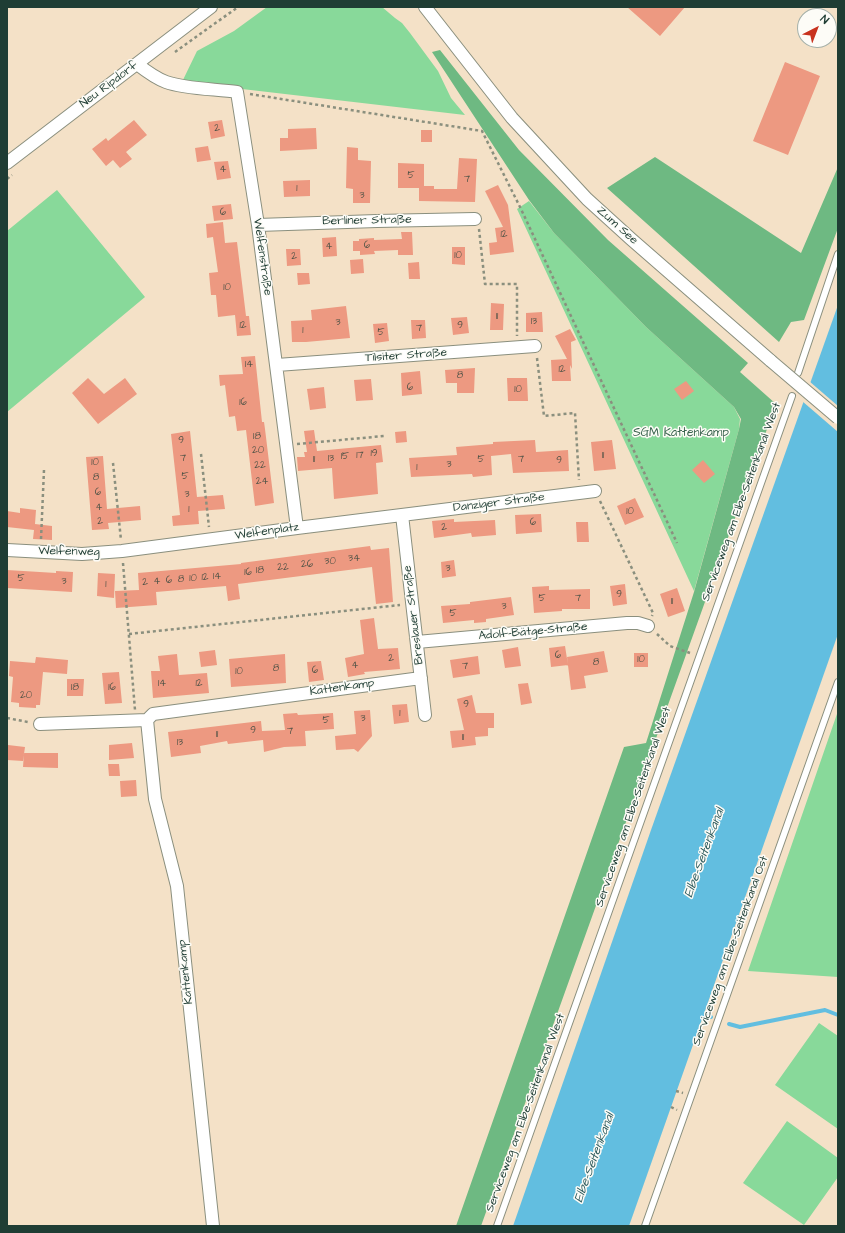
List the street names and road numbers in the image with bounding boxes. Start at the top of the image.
street label: Neu Ripdorf [77,59,141,111]
street label: Zum See [593,204,641,248]
street label: Berliner Straße [322,213,412,229]
street label: Welfenstraße [249,217,275,297]
street label: Tilsiter Straße [365,346,447,366]
street label: Serviceweg am Elbe-Seitenkanal West [699,401,785,603]
street label: Danziger Straße [452,490,546,516]
street label: Welfenplatz [234,520,300,544]
street label: Welfenweg [38,544,100,560]
street label: Breslauer Straße [401,565,427,665]
street label: Adolf-Bätge-Straße [478,620,588,644]
street label: Kattenkamp [309,676,375,700]
street label: Serviceweg am Elbe-Seitenkanal West [593,705,675,909]
street label: Serviceweg am Elbe-Seitenkanal Ost [690,854,772,1048]
street label: Kattenkamp [175,939,197,1005]
street label: Serviceweg am Elbe-Seitenkanal West [483,1012,569,1214]

